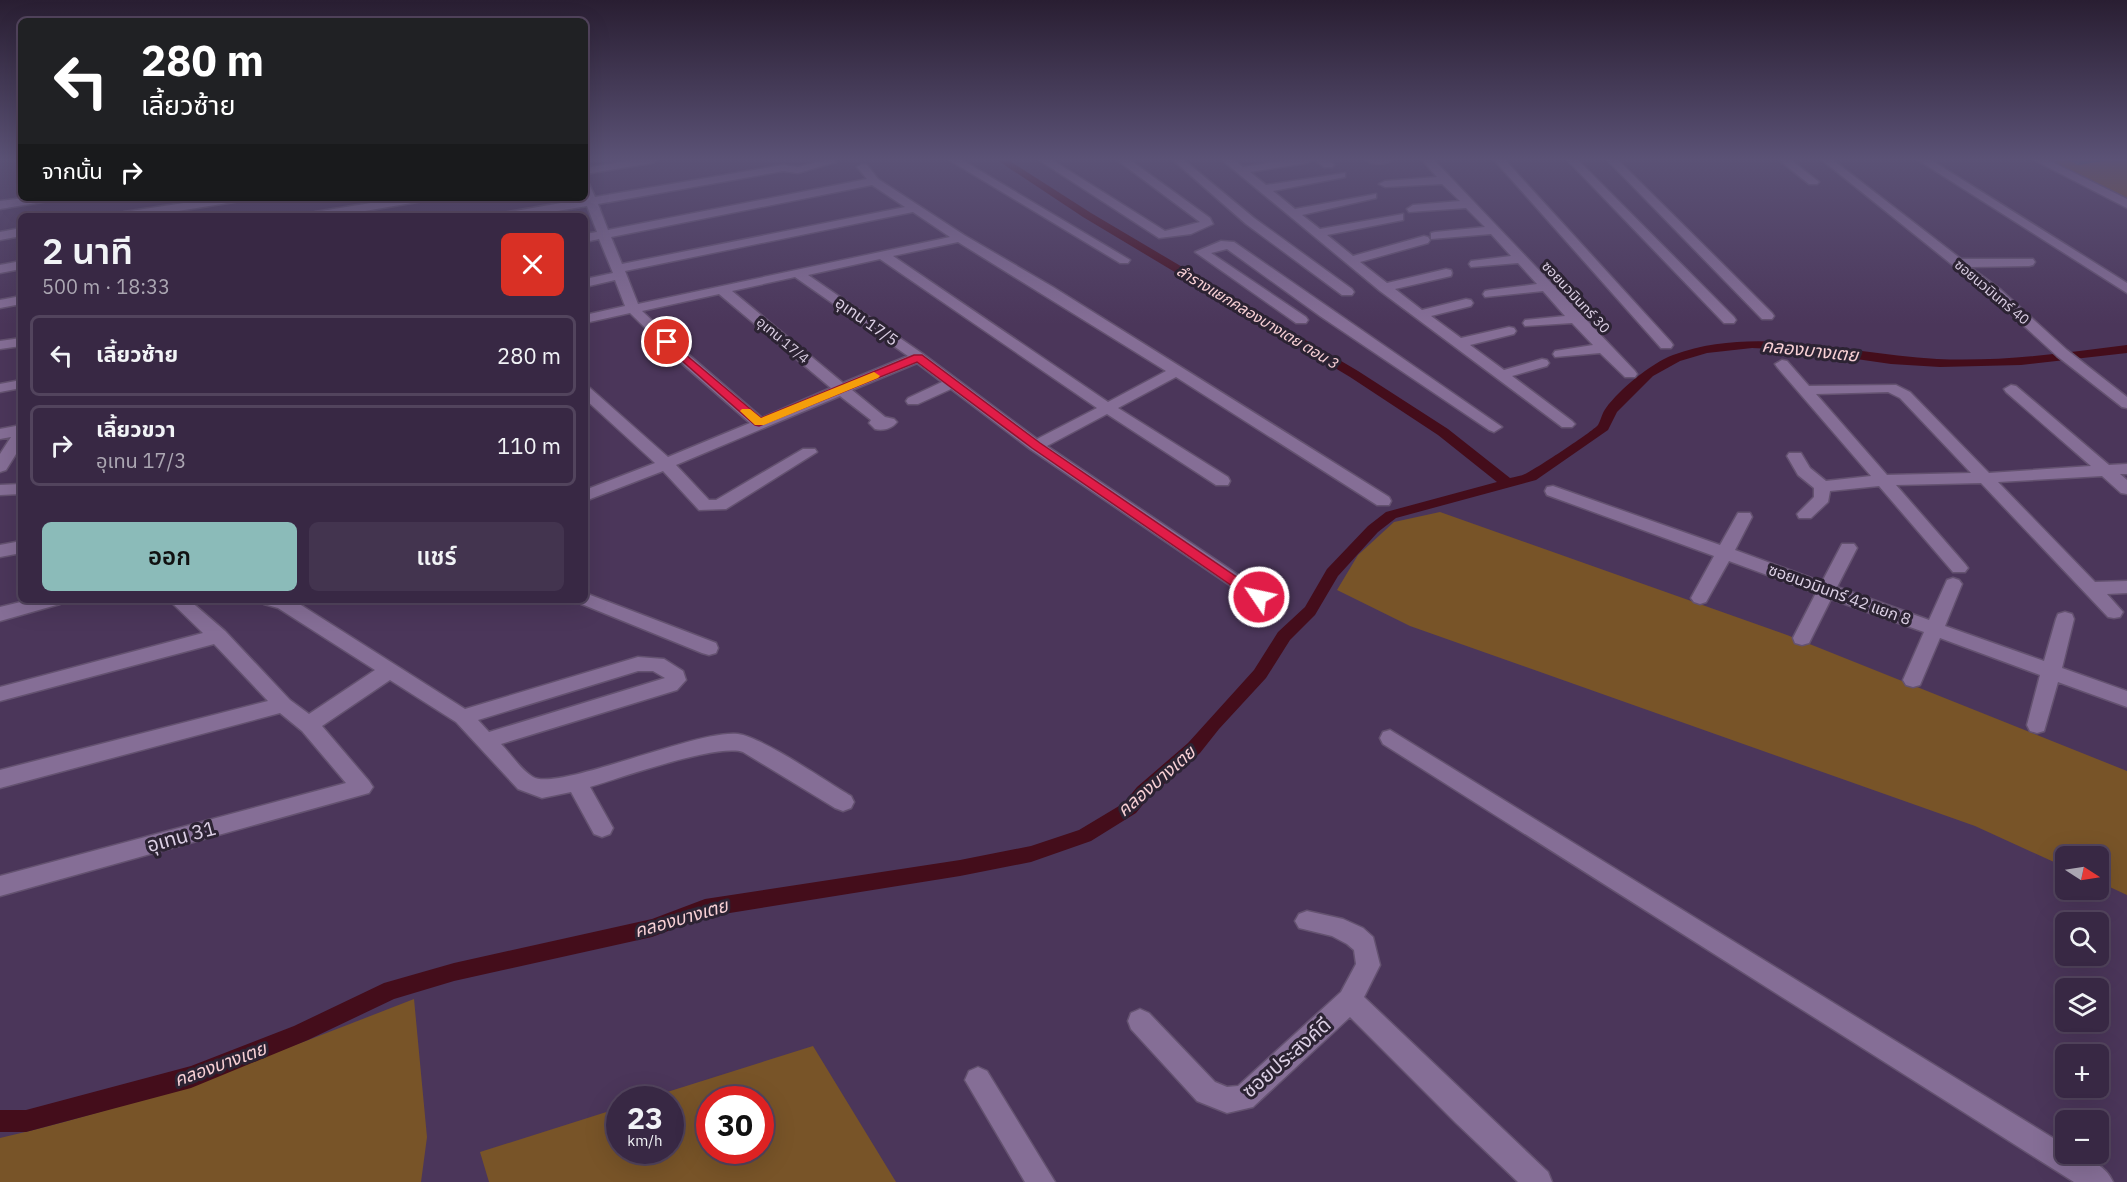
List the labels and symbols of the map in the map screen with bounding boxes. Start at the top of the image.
street label: ซอยนวมินทร์ 40 [1951,255,2033,329]
street label: ซอยนวมินทร์ 30 [1538,257,1614,337]
water label: ลำรางแยกคลองบางเตย ตอน 3 [1173,261,1343,373]
street label: อุเทน 17/5 [832,292,902,350]
street label: อุเทน 17/4 [753,313,813,367]
pin [641,316,692,367]
water label: คลองบางเตย [1761,334,1860,367]
street label: ซอยนวมินทร์ 42 แยก 8 [1766,559,1914,629]
position arrow [1227,565,1291,629]
water label: คลองบางเตย [1112,740,1201,821]
street label: อุเทน 31 [143,814,219,858]
north arrow [2055,846,2109,900]
water label: คลองบางเตย [631,893,732,942]
street label: ซอยประสงค์ดี [1236,1011,1336,1103]
water label: คลองบางเตย [171,1036,270,1091]
speed limit sign: 30 [696,1086,774,1164]

